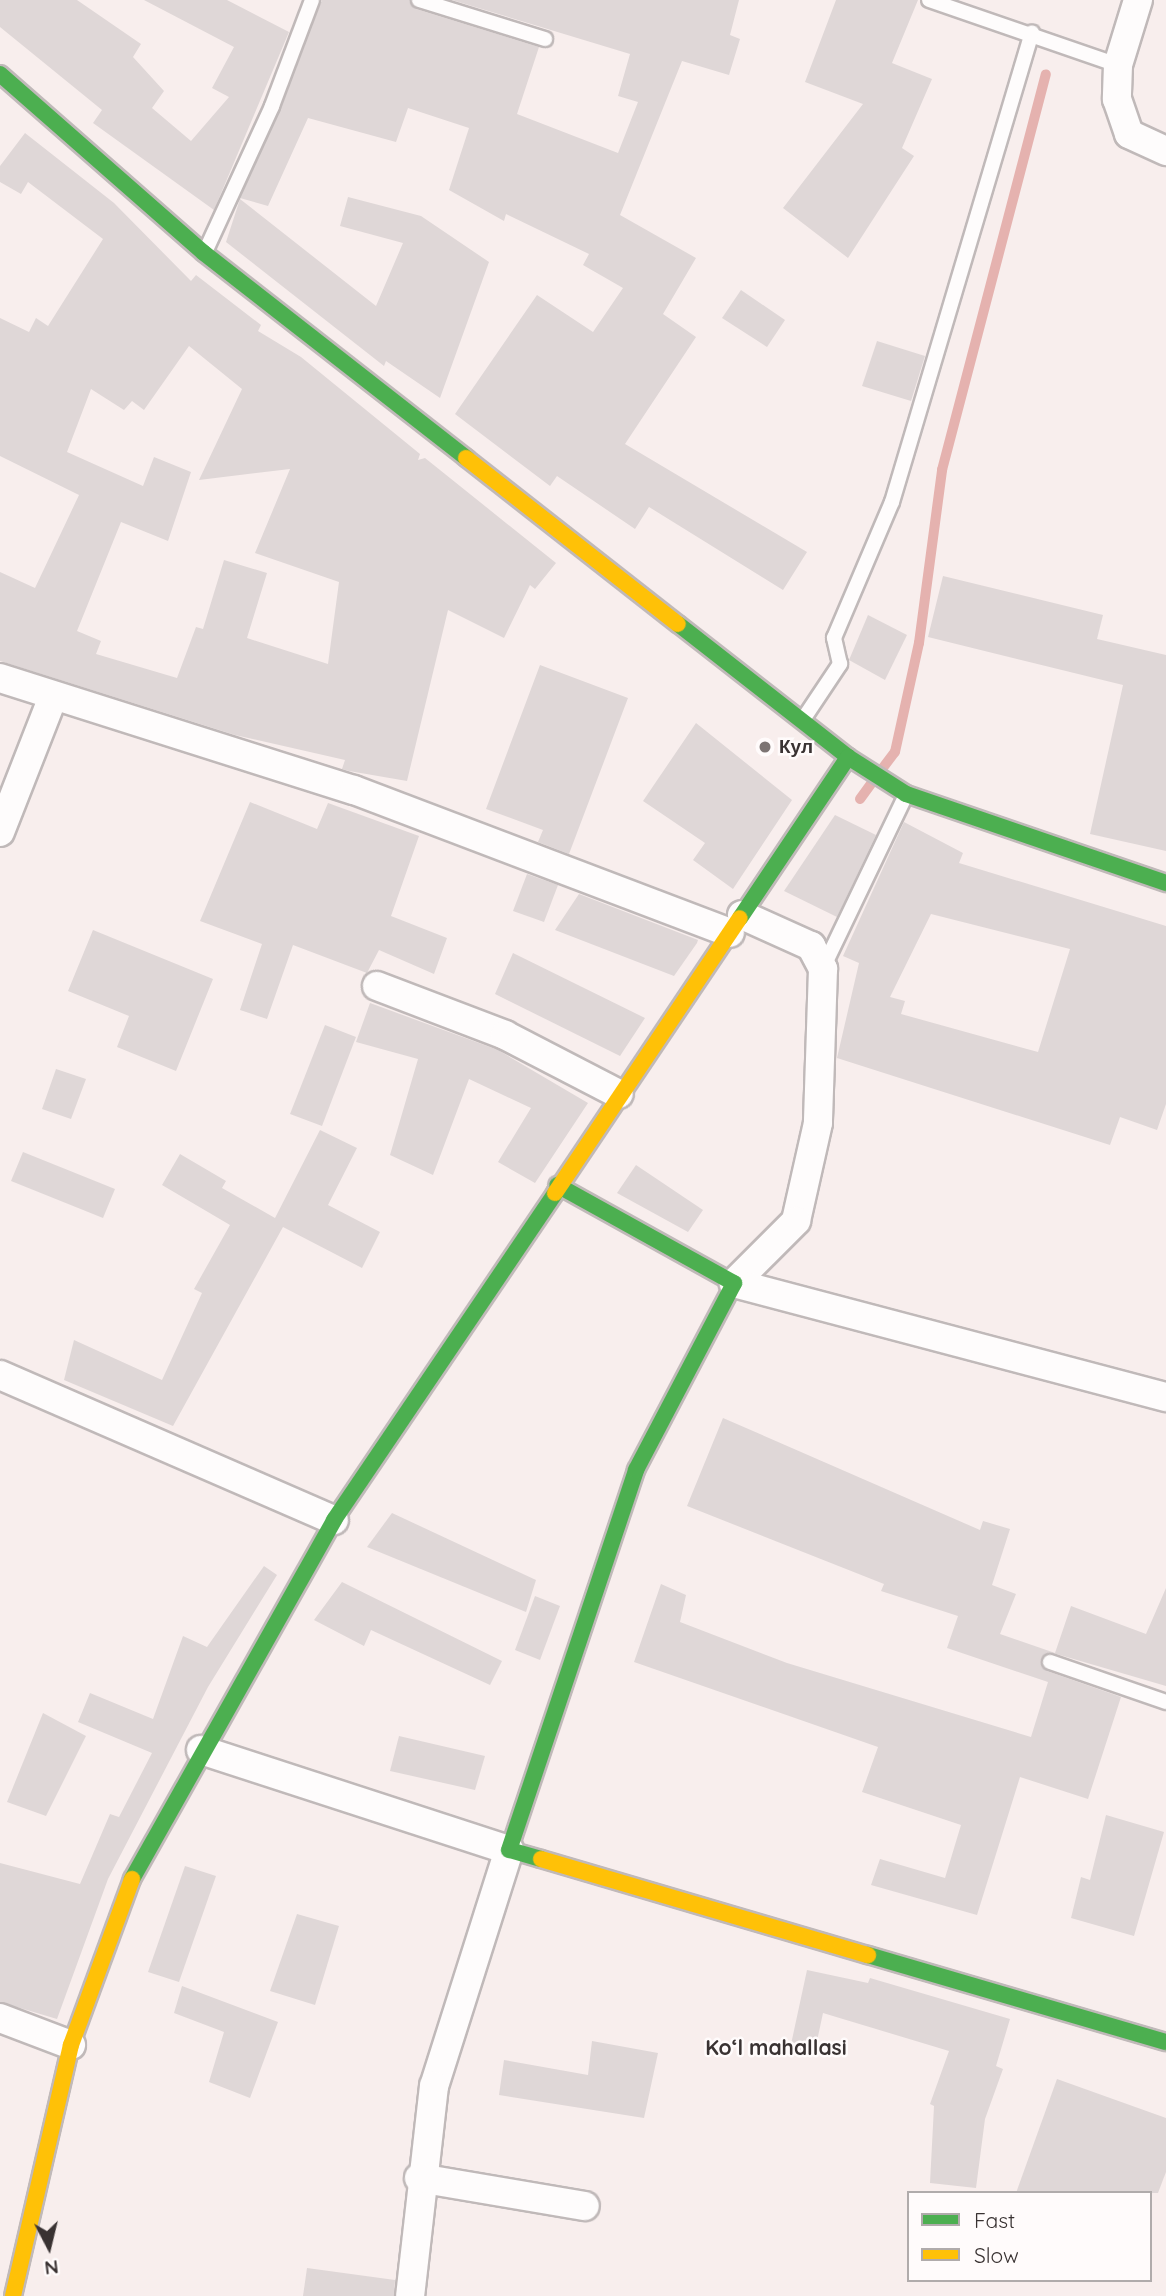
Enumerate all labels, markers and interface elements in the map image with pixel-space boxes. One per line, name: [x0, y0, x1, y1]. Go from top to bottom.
place label: Кул: [779, 736, 813, 758]
marker: Кул: [757, 739, 773, 755]
district label: Koʻl mahallasi: [705, 2034, 847, 2060]
legend: [907, 2191, 1152, 2282]
text: Fast: [974, 2207, 1015, 2233]
north arrow: [14, 2212, 84, 2282]
text: Slow: [974, 2242, 1019, 2268]
text: N: [43, 2255, 60, 2281]

